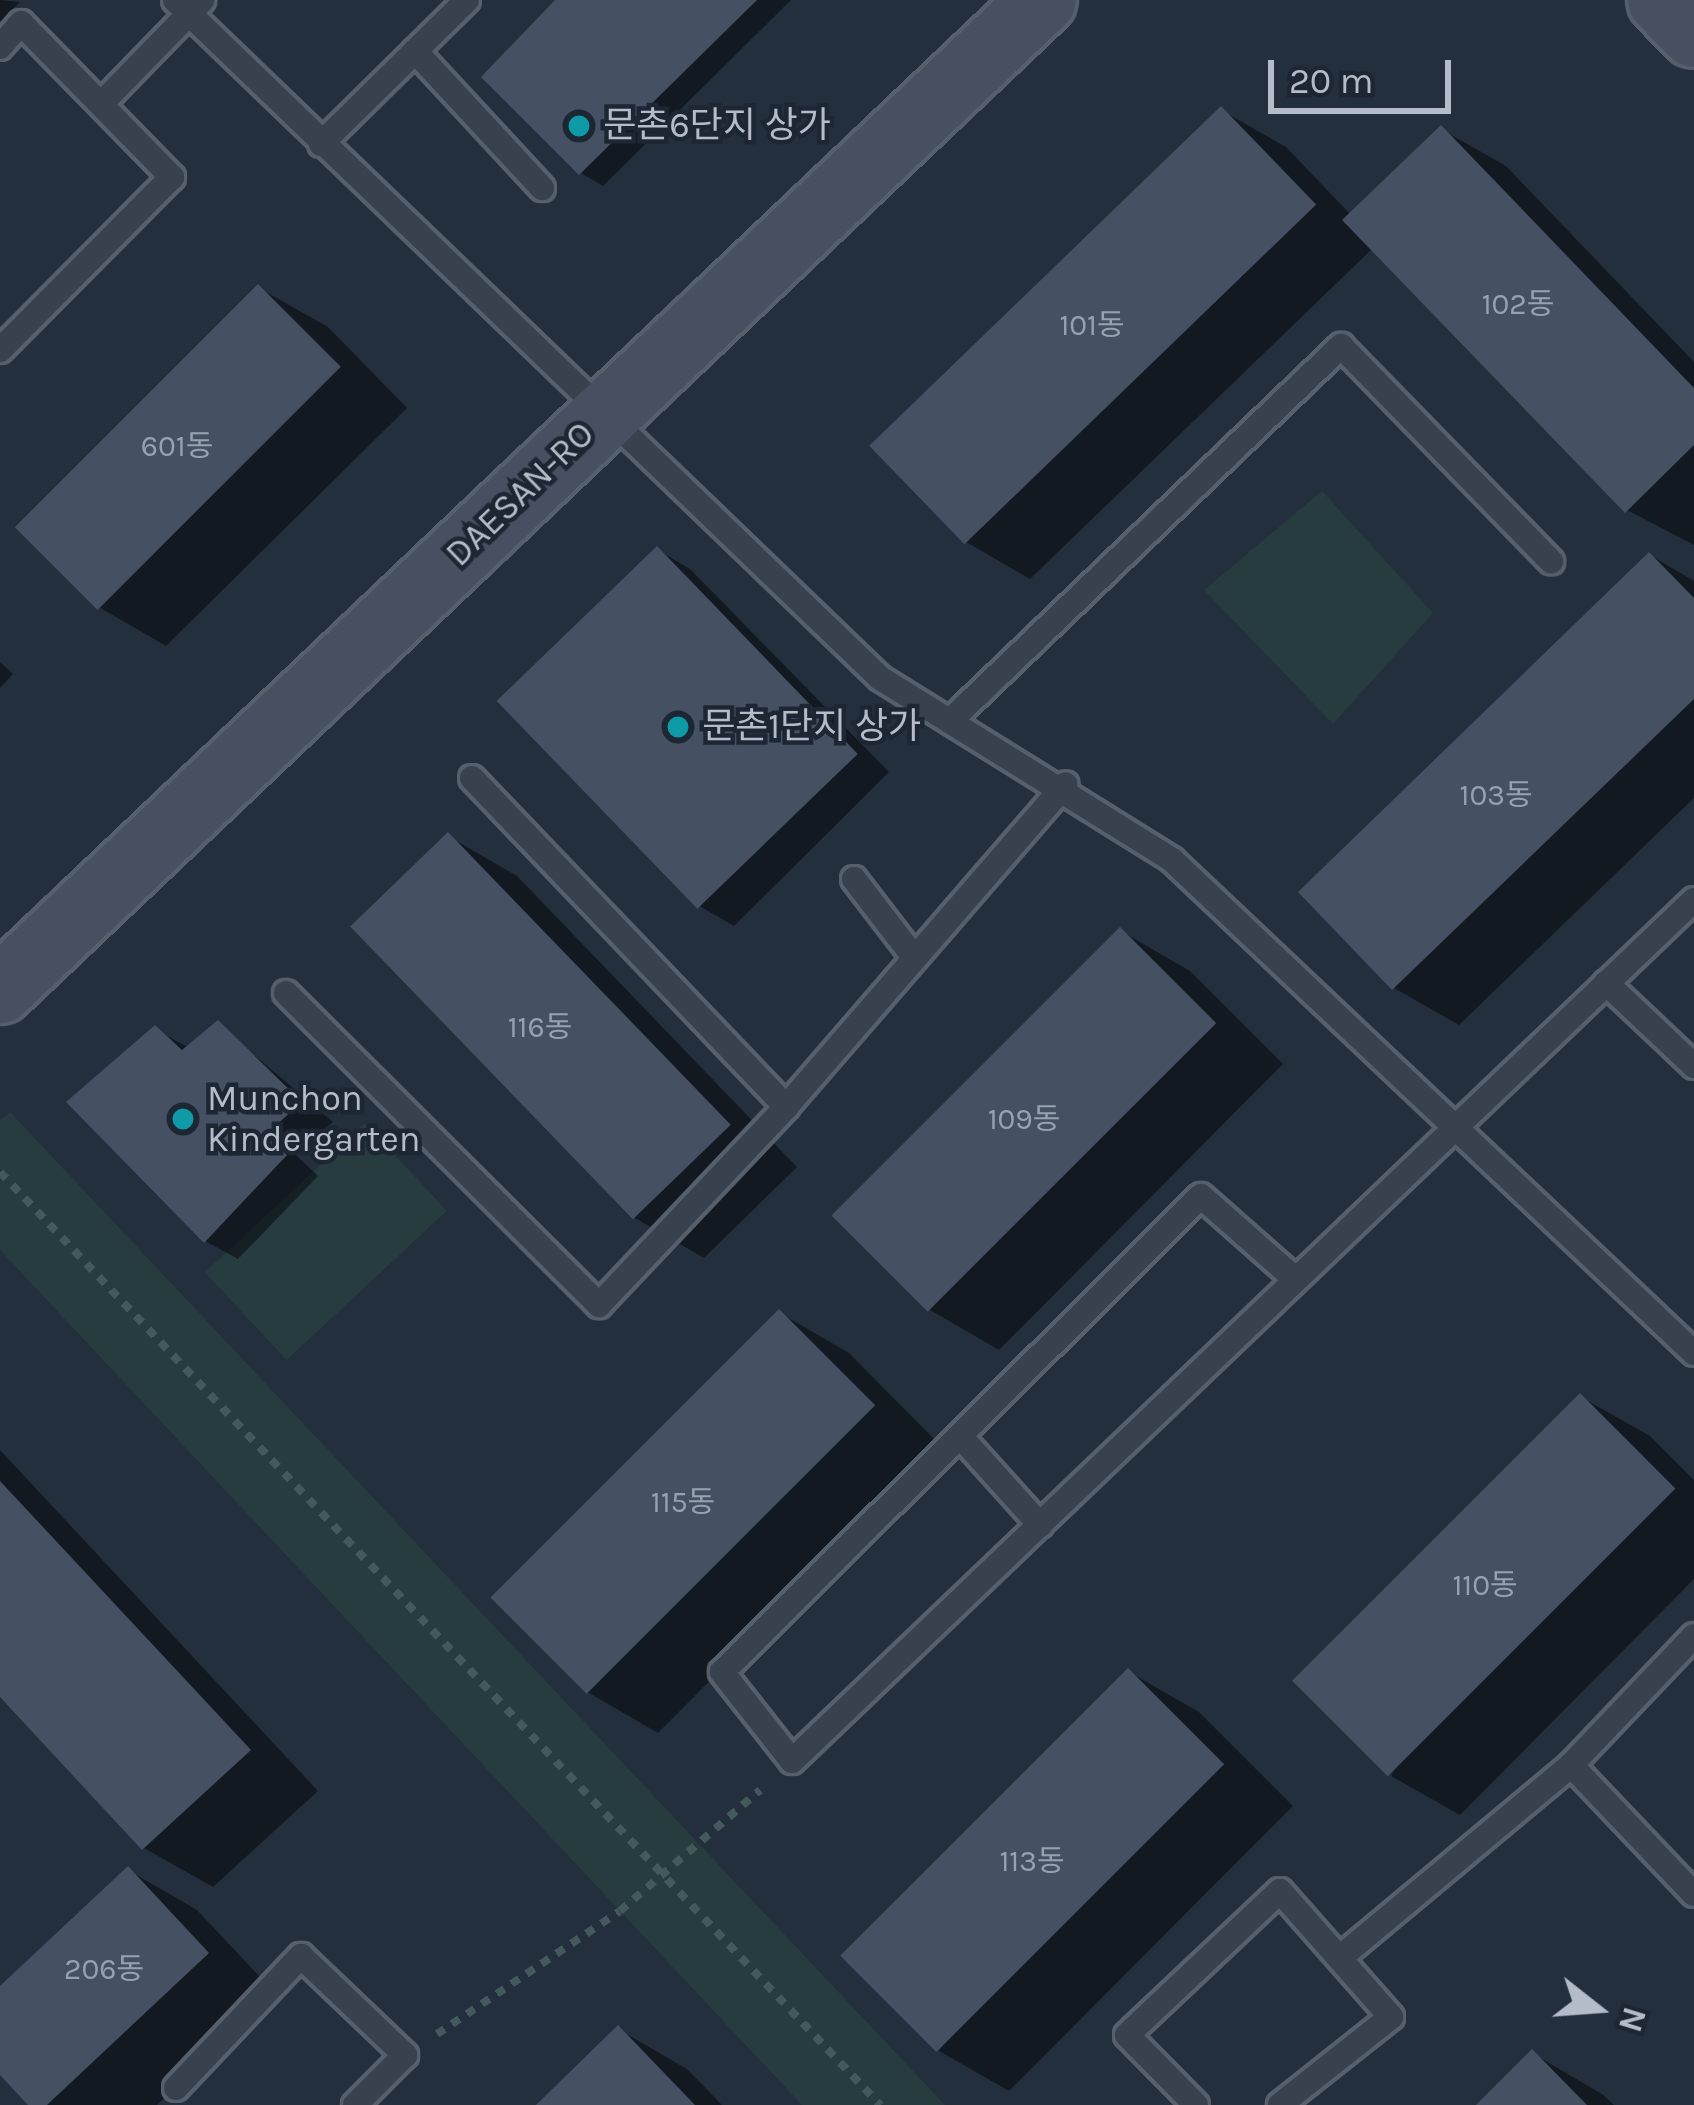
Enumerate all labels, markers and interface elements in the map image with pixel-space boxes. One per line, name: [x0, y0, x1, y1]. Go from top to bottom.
scale bar: [1274, 36, 1457, 110]
text: 20 m: [1289, 60, 1373, 102]
place label: 문촌6단지 상가: [603, 104, 831, 148]
marker: 문촌6단지 상가: [566, 113, 592, 139]
house number: 102동: [1482, 286, 1554, 322]
house number: 101동: [1059, 307, 1125, 343]
street label: DAESAN-RO: [437, 413, 603, 575]
house number: 601동: [141, 428, 213, 464]
place label: 문촌1단지 상가: [702, 705, 921, 749]
marker: 문촌1단지 상가: [665, 714, 691, 740]
house number: 103동: [1459, 777, 1533, 813]
house number: 116동: [508, 1009, 572, 1045]
place label: Munchon Kindergarten: [207, 1076, 420, 1161]
house number: 109동: [988, 1101, 1060, 1137]
marker: Munchon Kindergarten: [170, 1106, 196, 1132]
house number: 115동: [651, 1484, 715, 1520]
house number: 110동: [1452, 1567, 1518, 1603]
house number: 113동: [999, 1843, 1065, 1879]
north arrow: [1538, 1949, 1658, 2069]
house number: 206동: [64, 1951, 144, 1987]
text: N: [1611, 2003, 1654, 2036]

